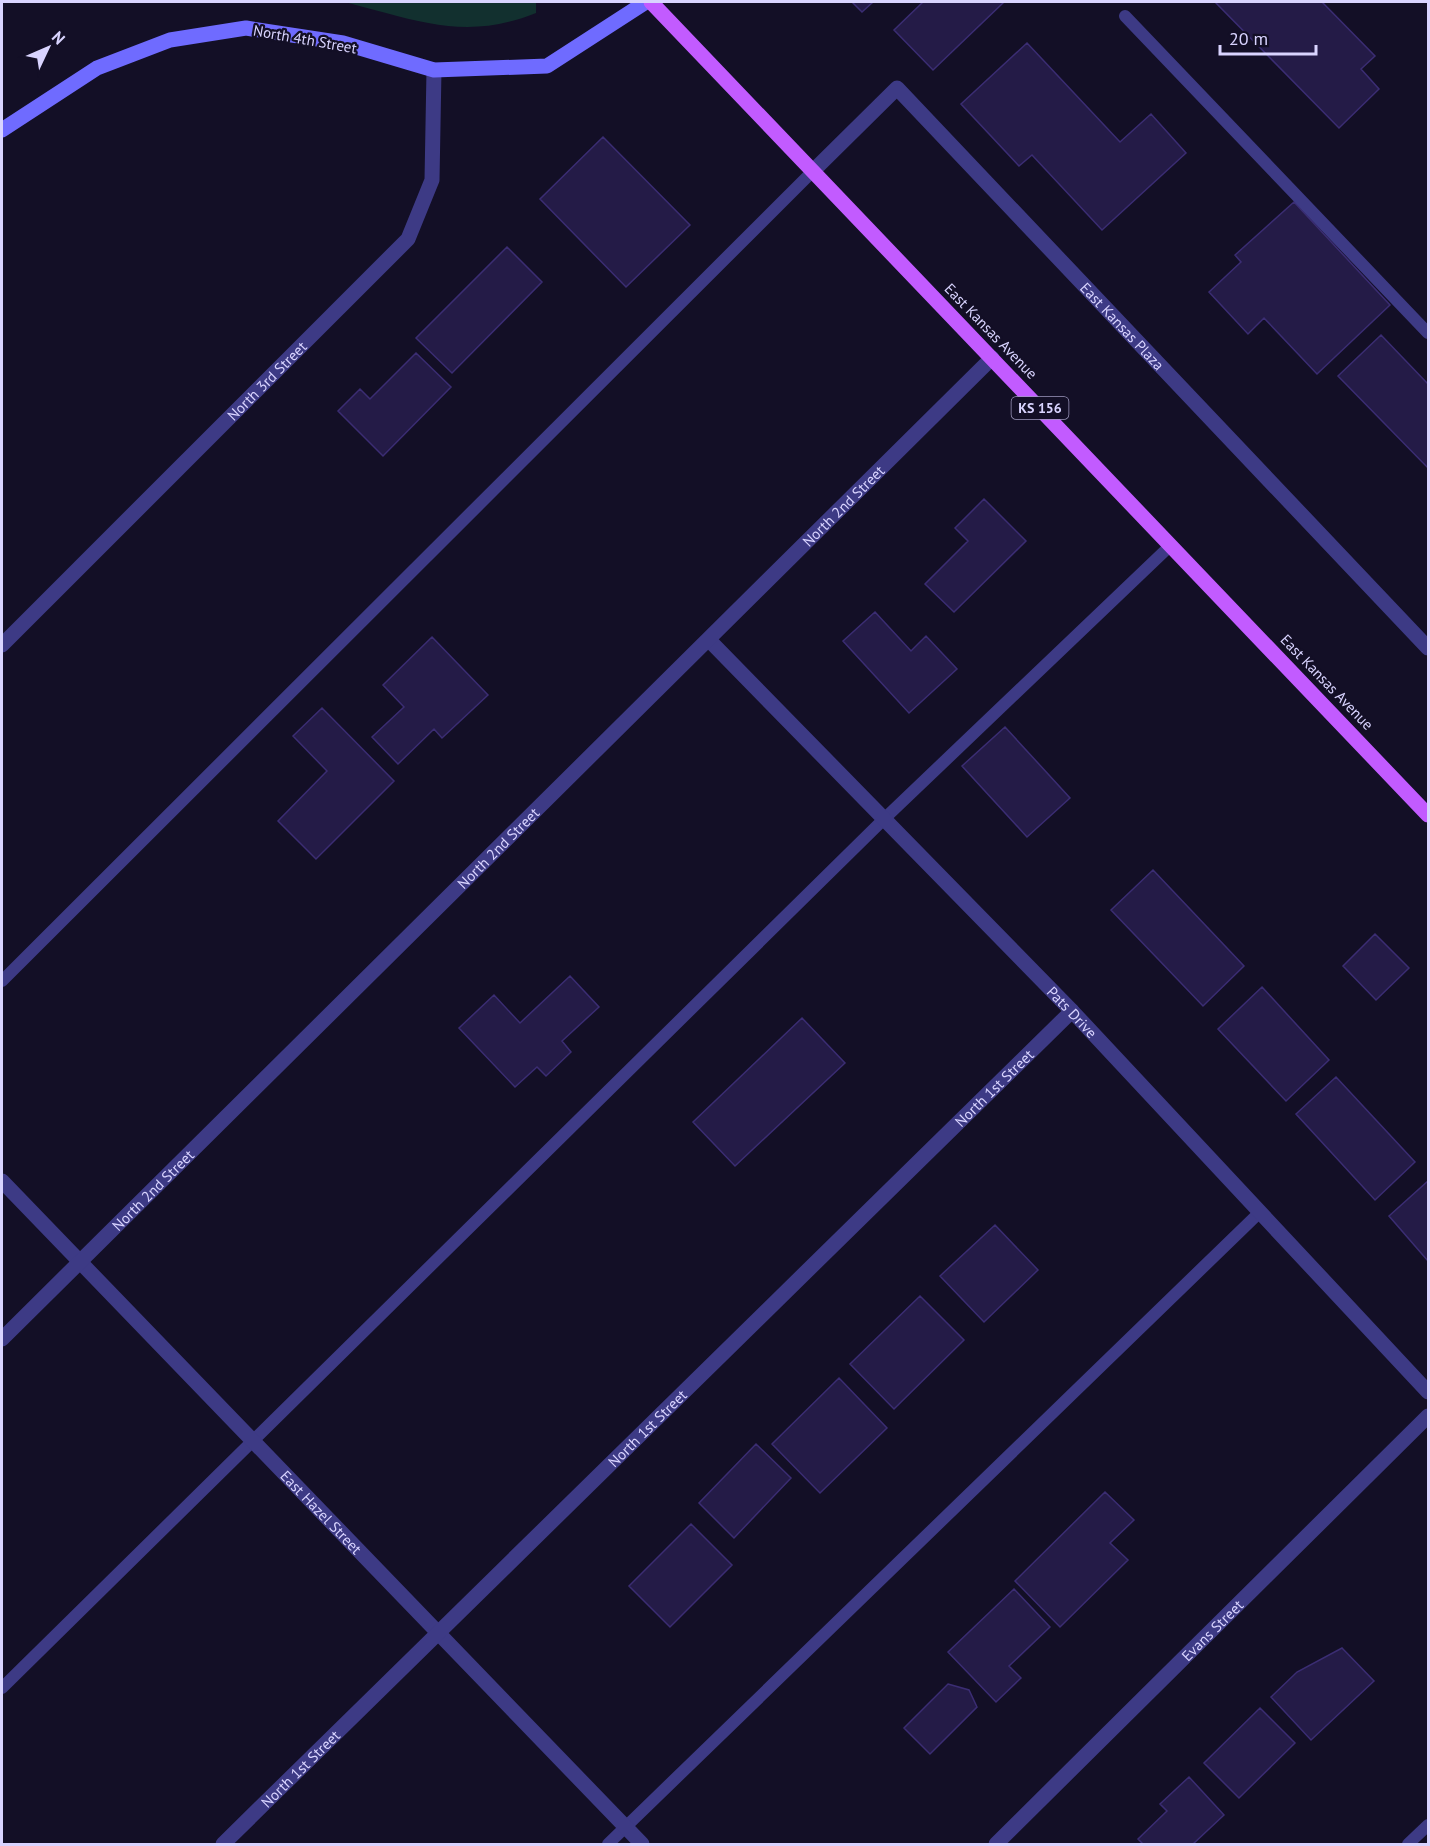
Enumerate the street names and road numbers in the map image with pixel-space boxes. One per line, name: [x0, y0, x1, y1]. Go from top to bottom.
street label: North 4th Street: [252, 21, 358, 57]
street label: East Kansas Plaza: [1077, 278, 1169, 374]
street label: East Kansas Avenue: [941, 279, 1041, 383]
street label: North 3rd Street: [223, 337, 310, 424]
road number: KS 156: [1012, 397, 1068, 419]
street label: North 2nd Street: [798, 461, 888, 550]
street label: East Kansas Avenue: [1277, 630, 1377, 734]
street label: North 2nd Street: [453, 803, 543, 892]
street label: Pats Drive: [1043, 982, 1102, 1042]
street label: North 1st Street: [950, 1045, 1037, 1130]
street label: North 2nd Street: [108, 1145, 198, 1235]
street label: North 1st Street: [604, 1385, 690, 1471]
street label: East Hazel Street: [277, 1466, 366, 1558]
street label: Evans Street: [1177, 1595, 1247, 1665]
street label: North 1st Street: [257, 1726, 344, 1811]

